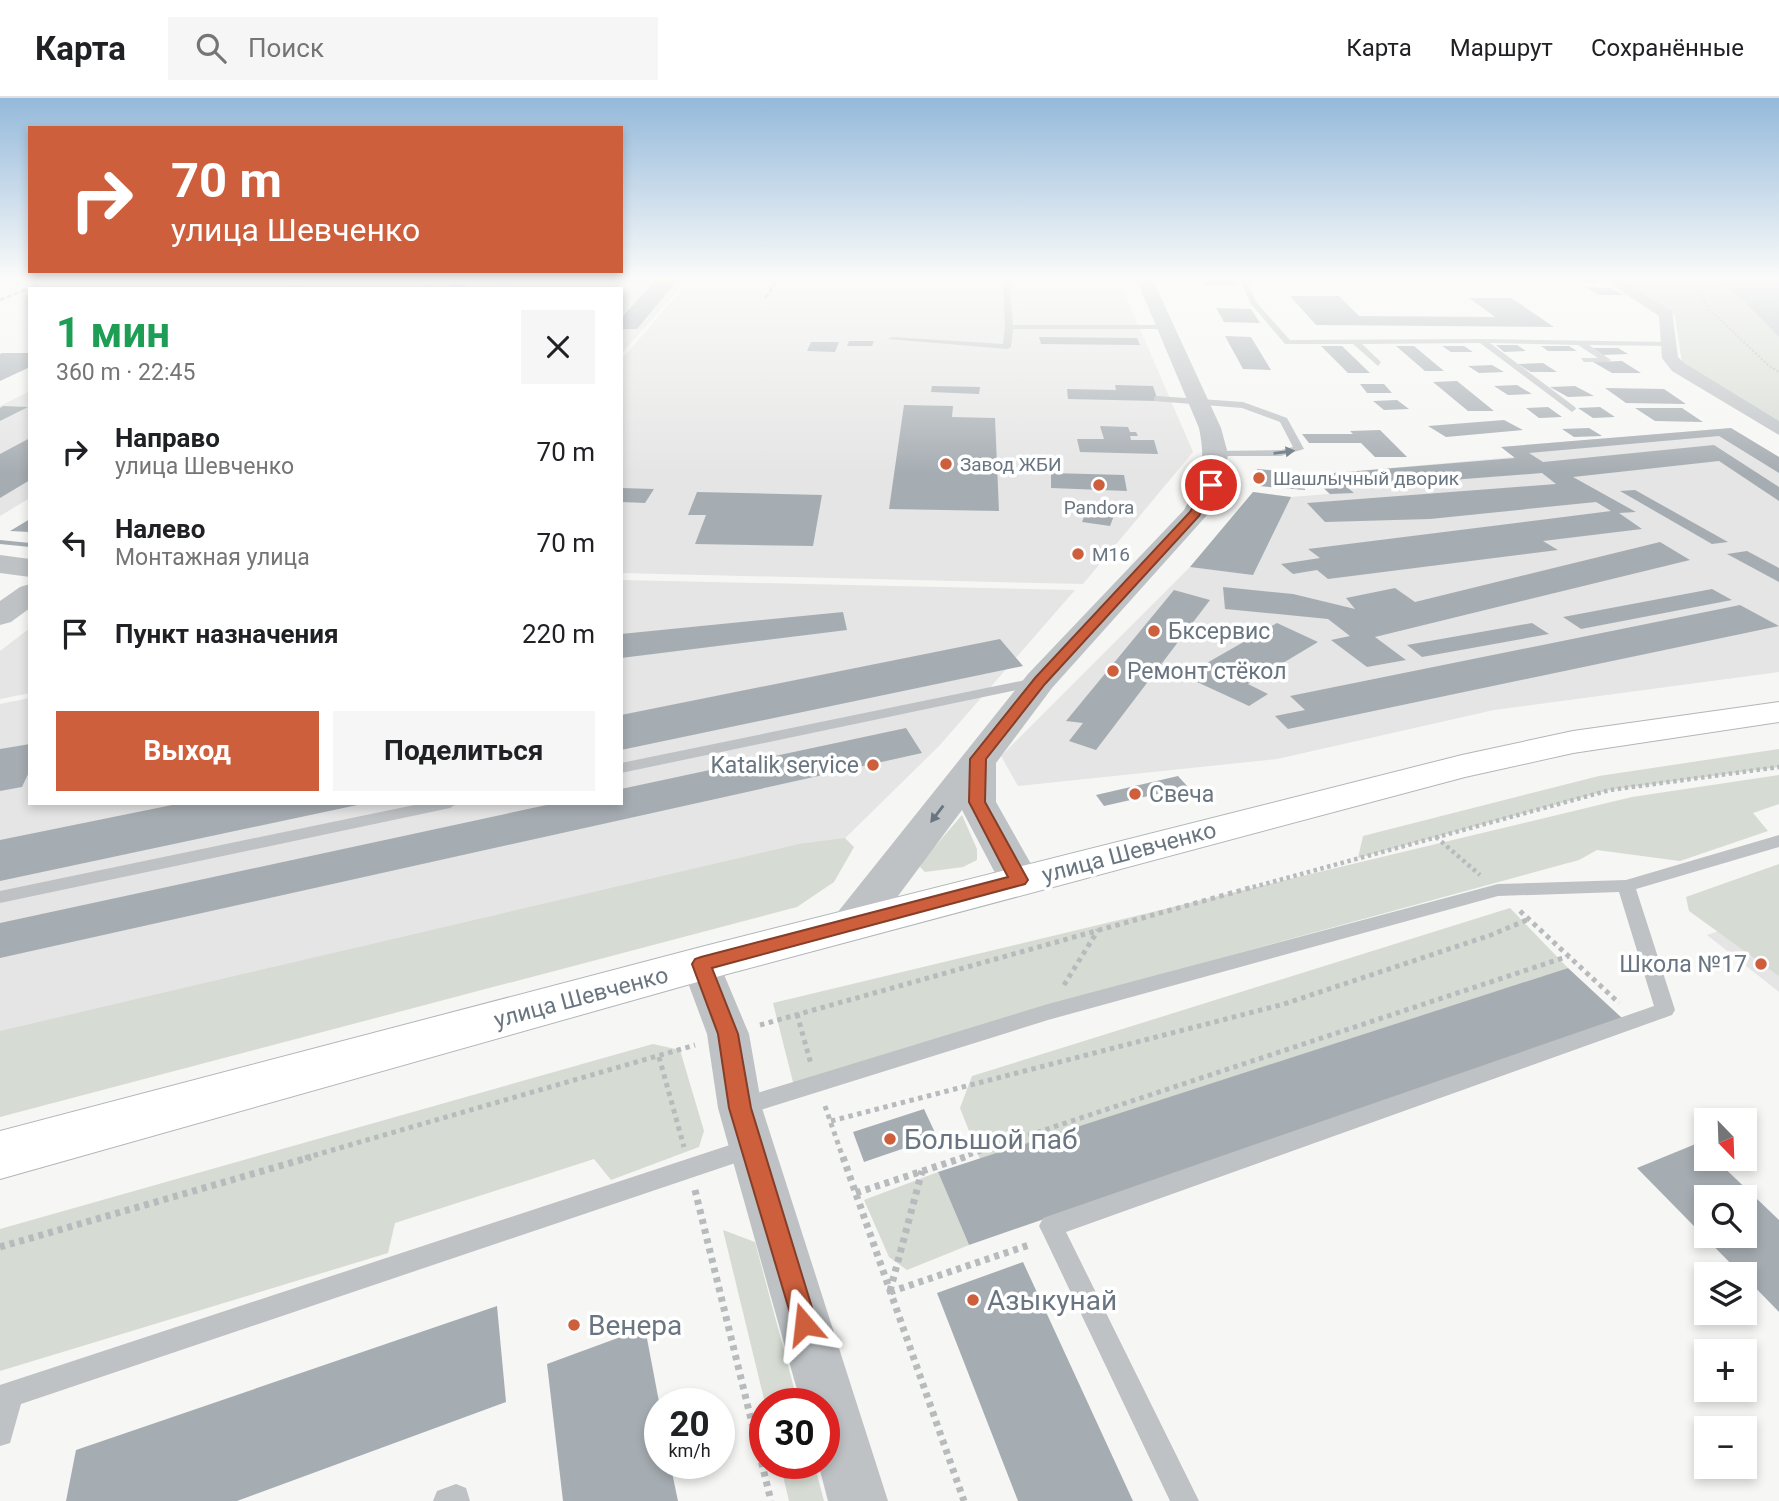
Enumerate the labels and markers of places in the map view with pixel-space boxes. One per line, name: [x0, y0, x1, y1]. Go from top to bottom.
place label: Завод ЖБИ: [960, 453, 1062, 476]
pin: [1181, 455, 1241, 515]
marker: Завод ЖБИ: [938, 456, 954, 472]
place label: Шашлычный дворик: [1273, 467, 1460, 490]
marker: Шашлычный дворик: [1251, 470, 1267, 486]
marker: Pandora: [1091, 477, 1107, 493]
place label: Pandora: [1064, 496, 1134, 519]
place label: М16: [1092, 543, 1130, 566]
marker: М16: [1070, 546, 1086, 562]
place label: Бксервис: [1168, 618, 1270, 645]
marker: Бксервис: [1146, 623, 1162, 639]
place label: Ремонт стёкол: [1127, 658, 1287, 685]
marker: Ремонт стёкол: [1105, 663, 1121, 679]
place label: Katalik service: [710, 752, 859, 779]
marker: Katalik service: [865, 757, 881, 773]
place label: Свеча: [1149, 781, 1214, 808]
marker: Свеча: [1127, 786, 1143, 802]
place label: Школа №17: [1619, 951, 1747, 978]
marker: Школа №17: [1753, 956, 1769, 972]
place label: Большой паб: [904, 1123, 1077, 1156]
marker: Большой паб: [882, 1131, 898, 1147]
place label: Азыкунай: [987, 1284, 1117, 1317]
marker: Азыкунай: [965, 1292, 981, 1308]
place label: Венера: [588, 1309, 682, 1342]
marker: Венера: [566, 1317, 582, 1333]

